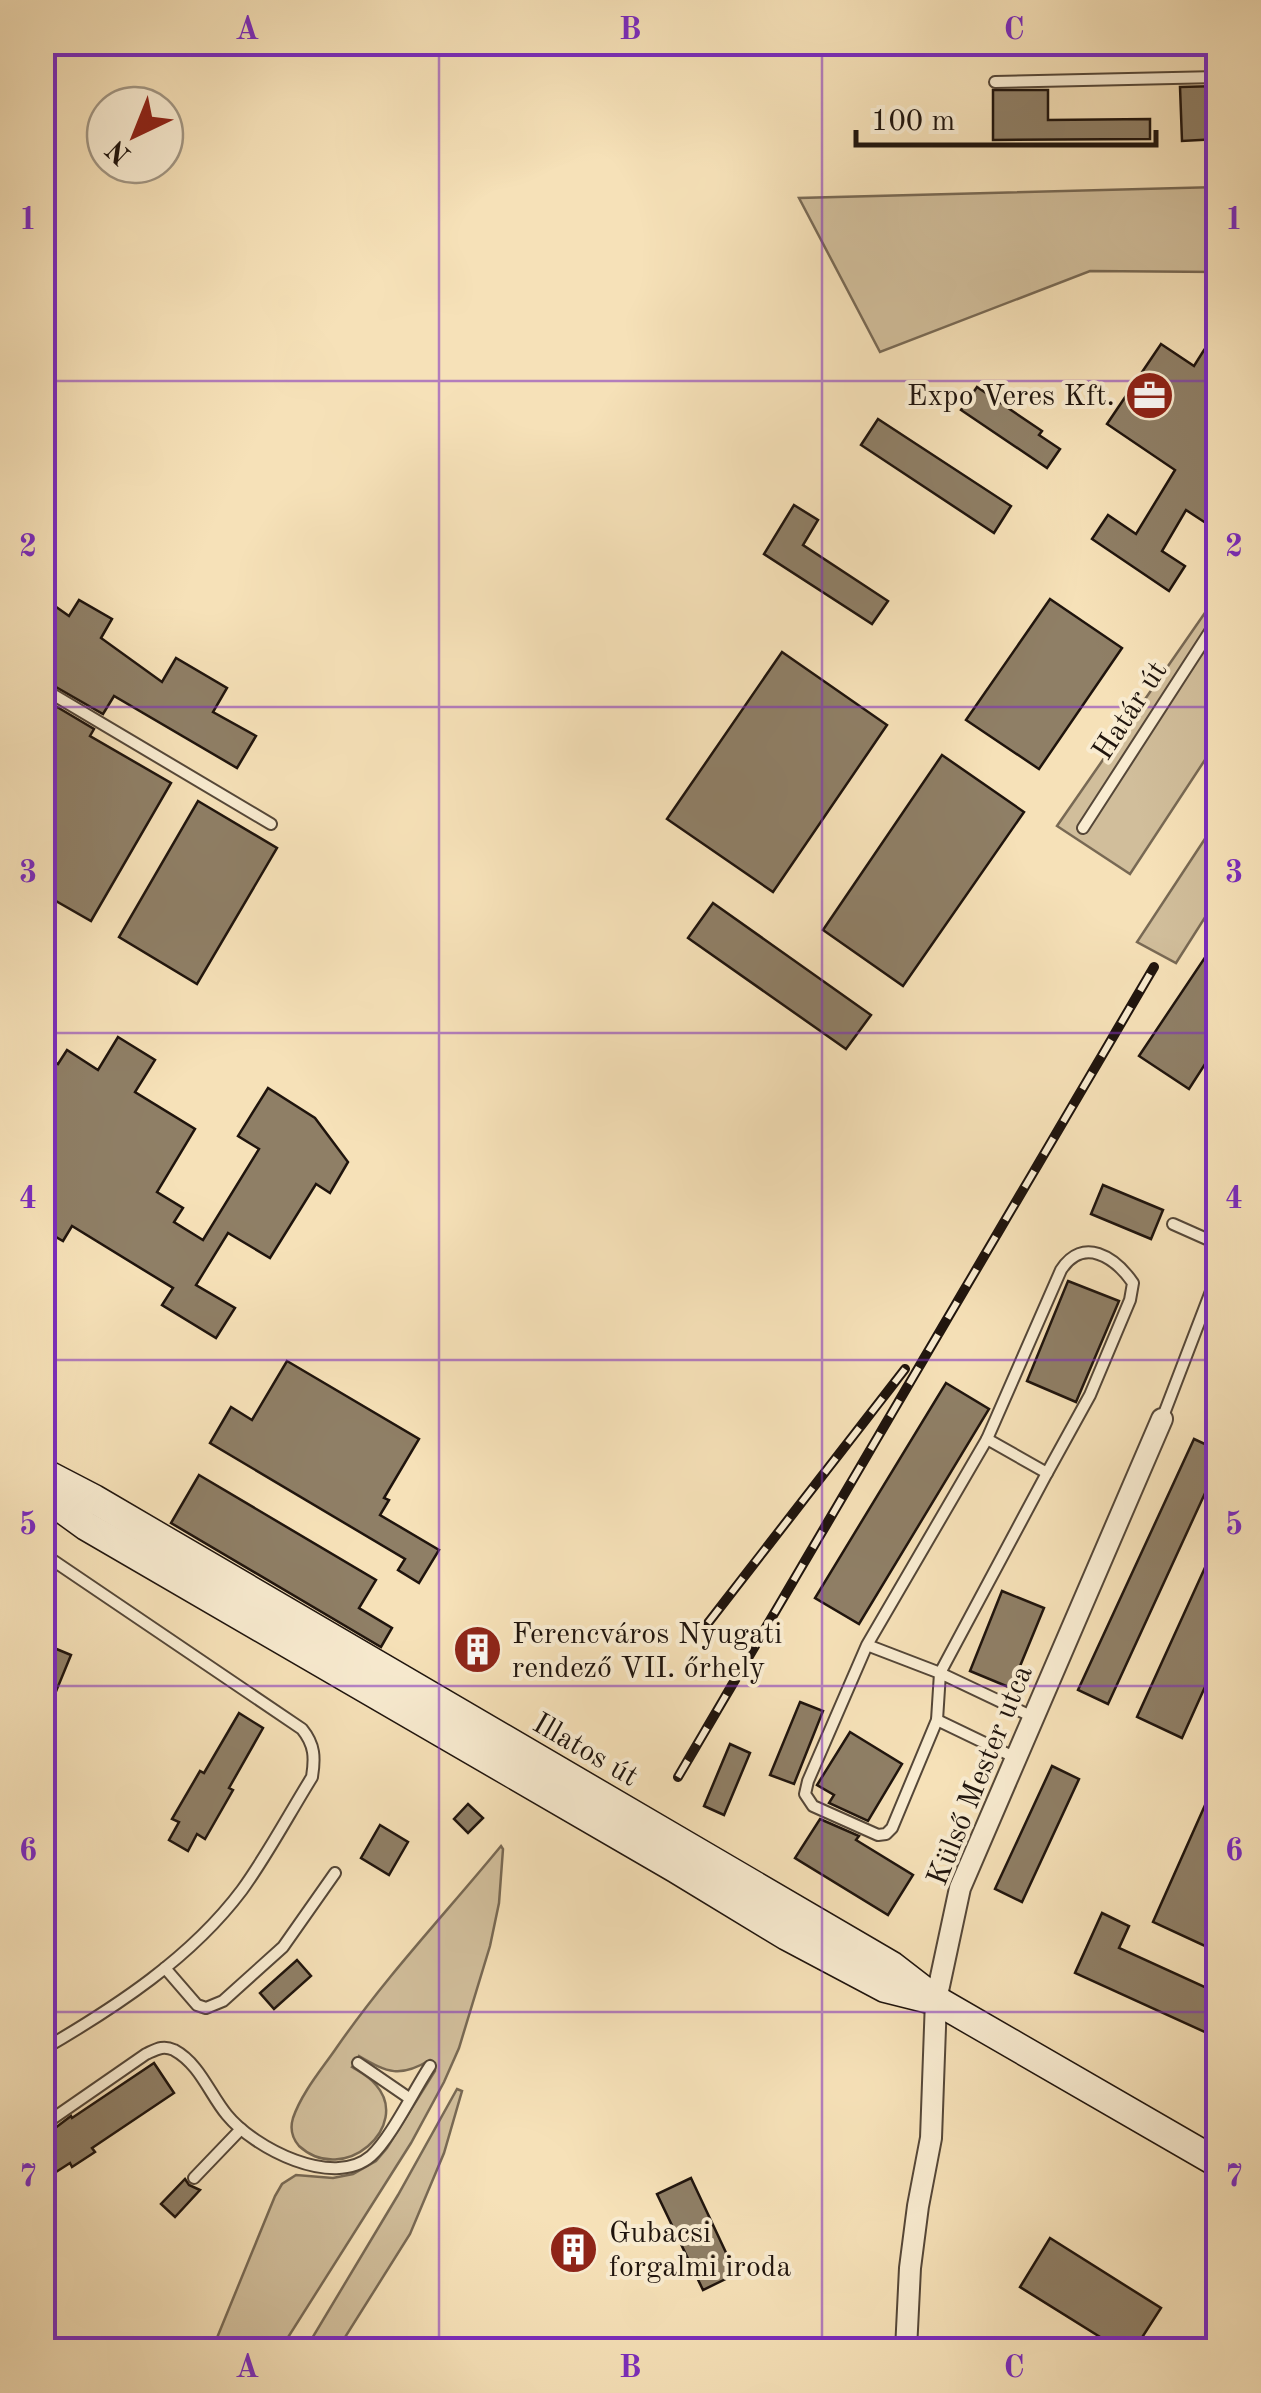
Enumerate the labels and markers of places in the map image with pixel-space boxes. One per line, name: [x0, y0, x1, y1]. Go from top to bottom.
office icon: Expo Veres Kft.: [1124, 369, 1176, 421]
place label: Expo Veres Kft.: [907, 382, 1115, 412]
place label: Ferencváros Nyugati rendező VII. őrhely: [512, 1620, 782, 1684]
building icon: Ferencváros Nyugati rendező VII. őrhely: [451, 1624, 503, 1676]
place label: Gubacsi forgalmi iroda: [609, 2219, 791, 2283]
building icon: Gubacsi forgalmi iroda: [548, 2223, 600, 2275]

